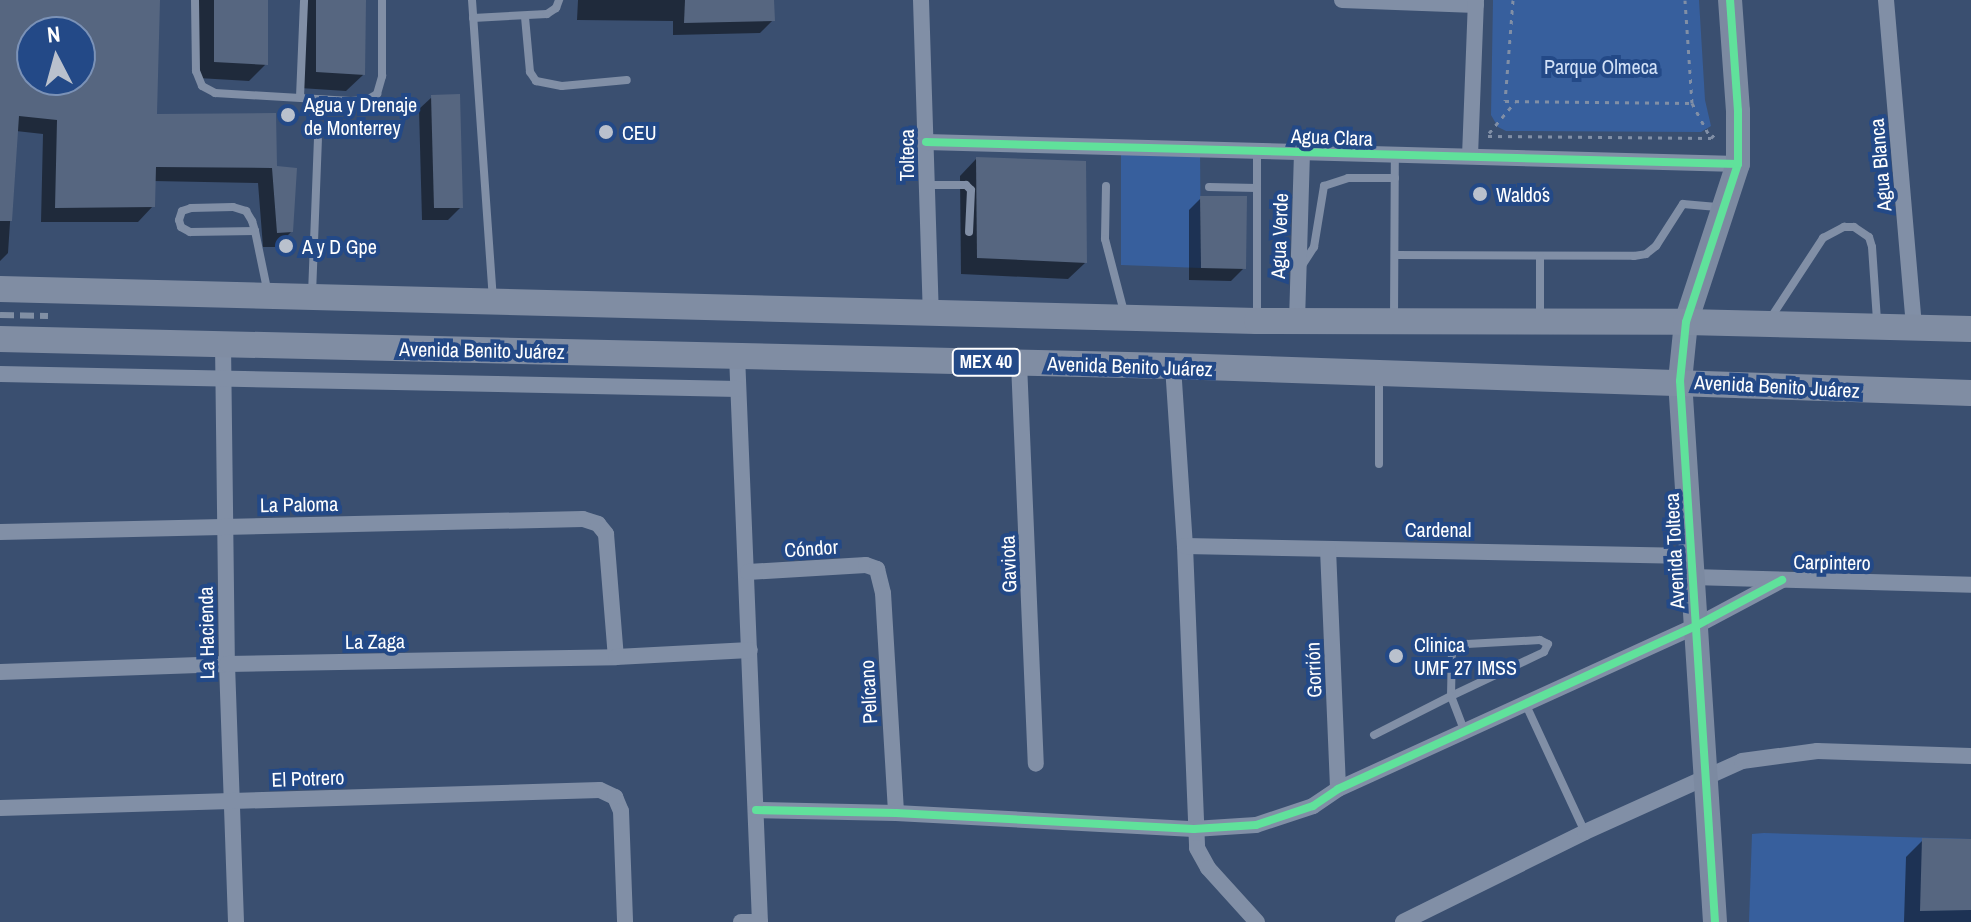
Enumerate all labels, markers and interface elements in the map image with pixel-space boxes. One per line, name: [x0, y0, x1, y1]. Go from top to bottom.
north arrow: [16, 16, 96, 96]
text: N: [46, 19, 62, 50]
park label: Parque Olmeca: [1544, 54, 1658, 78]
place label: Agua y Drenaje de Monterrey: [304, 92, 417, 139]
marker: Agua y Drenaje de Monterrey: [279, 106, 297, 124]
street label: Agua Blanca: [1864, 118, 1896, 212]
place label: CEU: [622, 120, 657, 144]
marker: CEU: [597, 123, 615, 141]
street label: Agua Clara: [1291, 124, 1373, 150]
street label: Tolteca: [894, 129, 918, 181]
place label: Waldo´s: [1496, 182, 1550, 206]
marker: Waldo´s: [1471, 185, 1489, 203]
street label: Agua Verde: [1266, 193, 1292, 279]
place label: A y D Gpe: [302, 234, 378, 258]
marker: A y D Gpe: [277, 237, 295, 255]
street label: Avenida Benito Juárez: [399, 337, 565, 363]
road number: MEX 40: [950, 348, 1022, 376]
street label: Avenida Benito Juárez: [1047, 351, 1213, 381]
street label: Avenida Benito Juárez: [1694, 370, 1860, 402]
street label: La Paloma: [260, 491, 338, 517]
street label: Avenida Tolteca: [1659, 492, 1689, 610]
street label: Cardenal: [1405, 517, 1471, 541]
street label: Cóndor: [783, 534, 839, 562]
street label: Gaviota: [995, 535, 1021, 593]
street label: Carpintero: [1793, 549, 1871, 575]
street label: La Hacienda: [193, 586, 219, 680]
street label: La Zaga: [345, 628, 405, 654]
place label: Clinica UMF 27 IMSS: [1414, 632, 1517, 679]
street label: Gorrión: [1300, 642, 1326, 698]
marker: Clinica UMF 27 IMSS: [1385, 645, 1407, 667]
street label: Pelícano: [854, 660, 882, 724]
street label: El Potrero: [271, 765, 345, 791]

